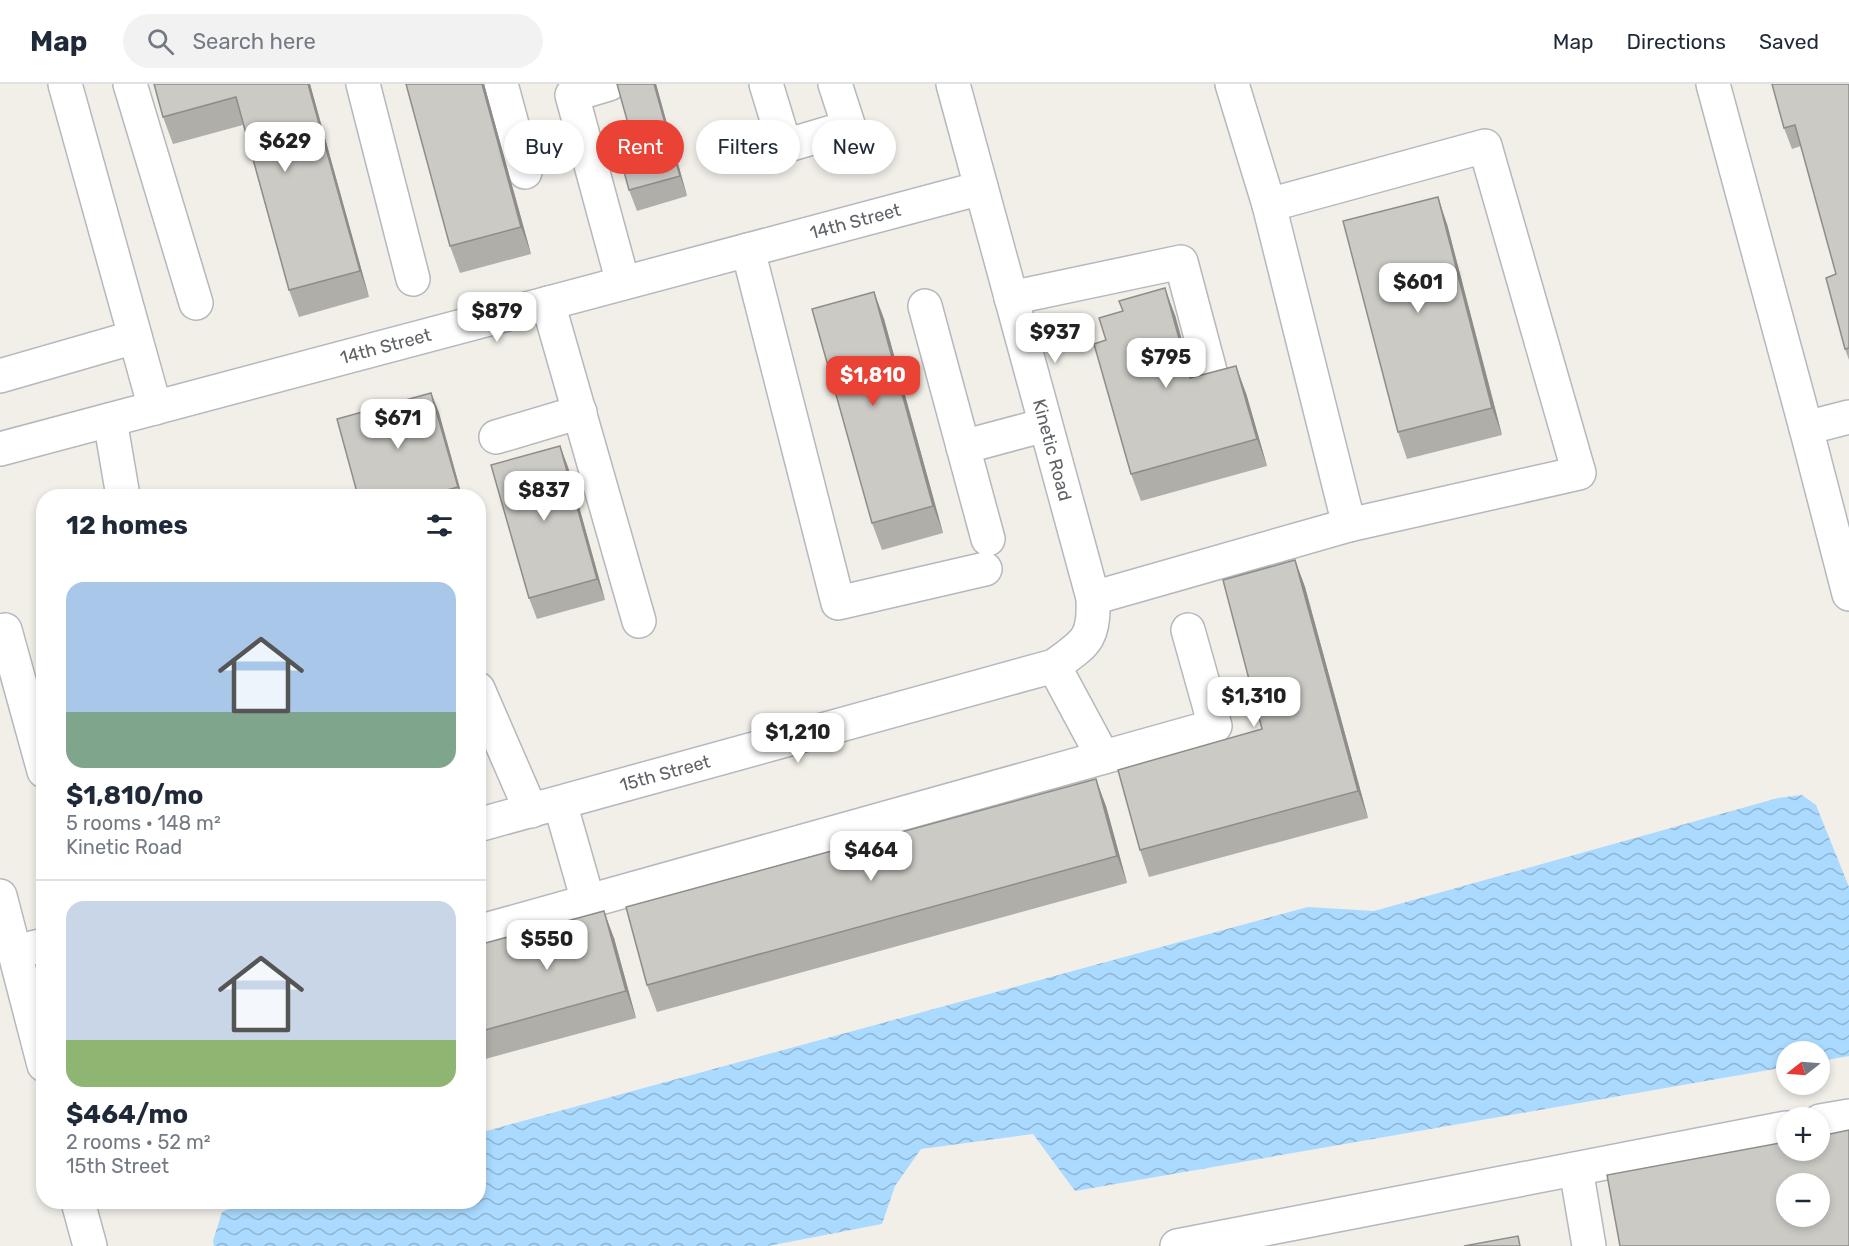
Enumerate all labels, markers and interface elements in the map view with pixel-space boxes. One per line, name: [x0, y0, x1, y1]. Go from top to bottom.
search box: [123, 14, 543, 68]
text: Map: [30, 25, 87, 58]
icon: search: [144, 25, 177, 58]
text: Search here: [192, 28, 316, 55]
text: Map: [1553, 29, 1594, 54]
text: Directions: [1627, 29, 1726, 54]
text: Saved: [1759, 29, 1819, 54]
chip: Buy: [504, 120, 584, 174]
chip: Rent: [596, 120, 684, 174]
chip: Filters: [696, 120, 800, 174]
chip: New: [812, 120, 896, 174]
pin: $629: [249, 122, 321, 173]
text: $629: [259, 129, 311, 153]
street label: 14th Street: [807, 199, 903, 244]
pin: $601: [1382, 263, 1454, 314]
text: $601: [1393, 270, 1443, 294]
pin: $879: [461, 292, 533, 343]
text: $879: [471, 299, 523, 323]
pin: $937: [1019, 313, 1091, 364]
text: $937: [1030, 320, 1080, 344]
street label: 14th Street: [338, 324, 434, 369]
pin: $795: [1130, 338, 1202, 389]
text: $795: [1141, 345, 1191, 369]
pin: $1,810: [824, 356, 922, 407]
text: $1,810: [840, 363, 906, 387]
street label: Kinetic Road: [1028, 397, 1076, 503]
pin: $671: [362, 399, 434, 450]
text: $671: [374, 406, 422, 430]
pin: $837: [508, 471, 580, 522]
text: $837: [518, 478, 570, 502]
icon: filters: [423, 509, 456, 542]
text: 12 homes: [66, 510, 188, 541]
icon: home: [207, 621, 315, 729]
pin: $1,310: [1205, 677, 1303, 728]
text: $1,310: [1221, 684, 1287, 708]
pin: $1,210: [749, 713, 847, 764]
text: $1,210: [765, 720, 831, 744]
street label: 15th Street: [617, 750, 713, 796]
text: $1,810/mo: [66, 780, 203, 811]
text: 5 rooms · 148 m²: [66, 811, 221, 835]
pin: $464: [835, 831, 907, 882]
text: Kinetic Road: [66, 835, 182, 859]
text: $464: [844, 838, 898, 862]
pin: $550: [511, 920, 583, 971]
text: $550: [521, 927, 573, 951]
icon: home: [207, 940, 315, 1048]
north arrow: [1776, 1041, 1830, 1095]
map controls: [1776, 1041, 1830, 1227]
text: $464/mo: [66, 1099, 188, 1130]
button: +: [1776, 1107, 1830, 1161]
text: 2 rooms · 52 m²: [66, 1130, 211, 1154]
text: 15th Street: [66, 1154, 169, 1178]
button: −: [1776, 1173, 1830, 1227]

